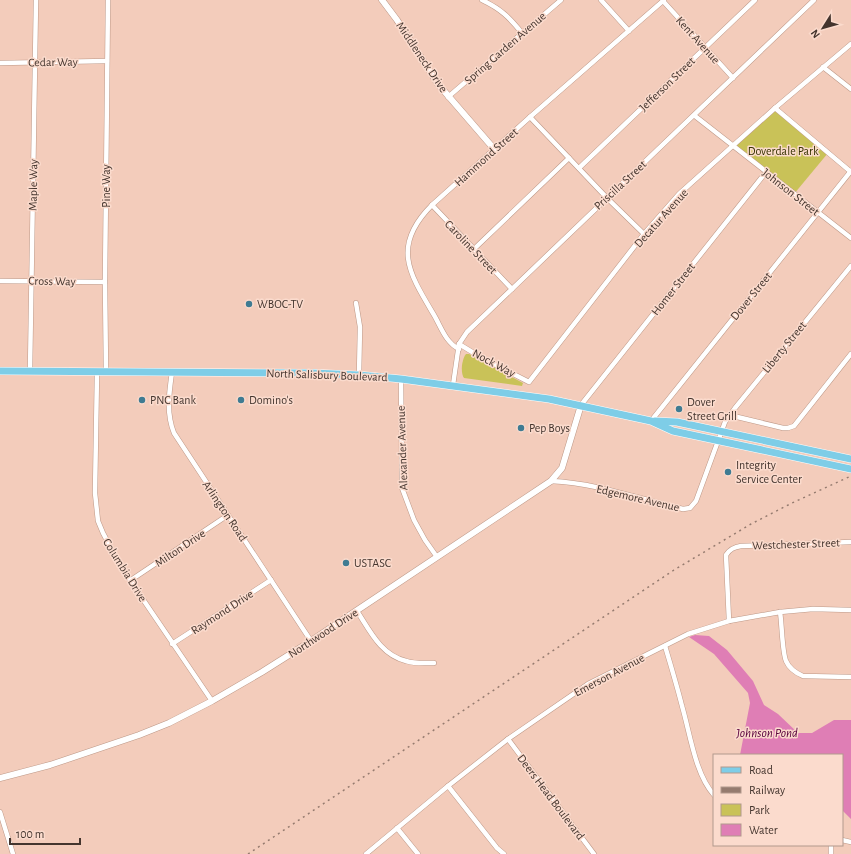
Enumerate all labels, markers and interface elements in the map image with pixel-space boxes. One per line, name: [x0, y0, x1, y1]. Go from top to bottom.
north arrow: [803, 8, 843, 48]
street label: Spring Garden Avenue: [462, 9, 548, 87]
street label: Kent Avenue: [674, 14, 722, 66]
street label: Middleneck Drive: [394, 20, 450, 94]
text: N: [809, 27, 822, 40]
street label: Jefferson Street: [637, 55, 697, 113]
street label: Cedar Way: [28, 56, 78, 69]
street label: Hammond Street: [452, 125, 520, 189]
park label: Doverdale Park: [748, 145, 819, 157]
street label: Priscilla Street: [592, 158, 649, 212]
street label: Maple Way: [27, 159, 40, 211]
street label: Pine Way: [100, 164, 113, 208]
street label: Johnson Street: [760, 166, 822, 218]
street label: Decatur Avenue: [632, 186, 690, 250]
street label: Caroline Street: [443, 218, 499, 276]
street label: Homer Street: [649, 260, 697, 318]
street label: Dover Street: [728, 270, 774, 322]
street label: Cross Way: [28, 275, 76, 288]
place label: WBOC-TV: [257, 298, 303, 310]
marker: WBOC-TV: [244, 299, 254, 309]
street label: Liberty Street: [760, 319, 809, 376]
street label: Nock Way: [470, 347, 517, 380]
street label: North Salisbury Boulevard: [266, 367, 388, 384]
place label: PNC Bank: [150, 394, 197, 406]
place label: Domino's: [249, 394, 293, 406]
marker: PNC Bank: [137, 395, 147, 405]
marker: Domino's: [236, 395, 246, 405]
place label: Dover Street Grill: [687, 396, 737, 422]
marker: Dover Street Grill: [674, 404, 684, 414]
street label: Alexander Avenue: [395, 406, 409, 490]
place label: Pep Boys: [529, 422, 570, 435]
marker: Pep Boys: [516, 423, 526, 433]
place label: Integrity Service Center: [736, 459, 802, 485]
marker: Integrity Service Center: [723, 467, 733, 477]
street label: Arlington Road: [200, 479, 250, 543]
street label: Edgemore Avenue: [595, 483, 681, 513]
street label: Milton Drive: [153, 527, 207, 569]
street label: Columbia Drive: [101, 536, 149, 604]
street label: Westchester Street: [752, 536, 840, 552]
place label: USTASC: [354, 557, 391, 569]
marker: USTASC: [341, 558, 351, 568]
street label: Raymond Drive: [189, 587, 256, 637]
street label: Northwood Drive: [286, 606, 360, 660]
street label: Emerson Avenue: [572, 651, 646, 699]
water label: Johnson Pond: [735, 727, 798, 740]
street label: Deers Head Boulevard: [515, 752, 587, 842]
legend: [713, 754, 843, 846]
text: Road: [749, 764, 773, 776]
text: Railway: [749, 784, 785, 797]
text: Park: [749, 804, 770, 816]
scale bar: [10, 820, 80, 846]
text: Water: [749, 824, 778, 836]
text: 100 m: [16, 828, 44, 840]

